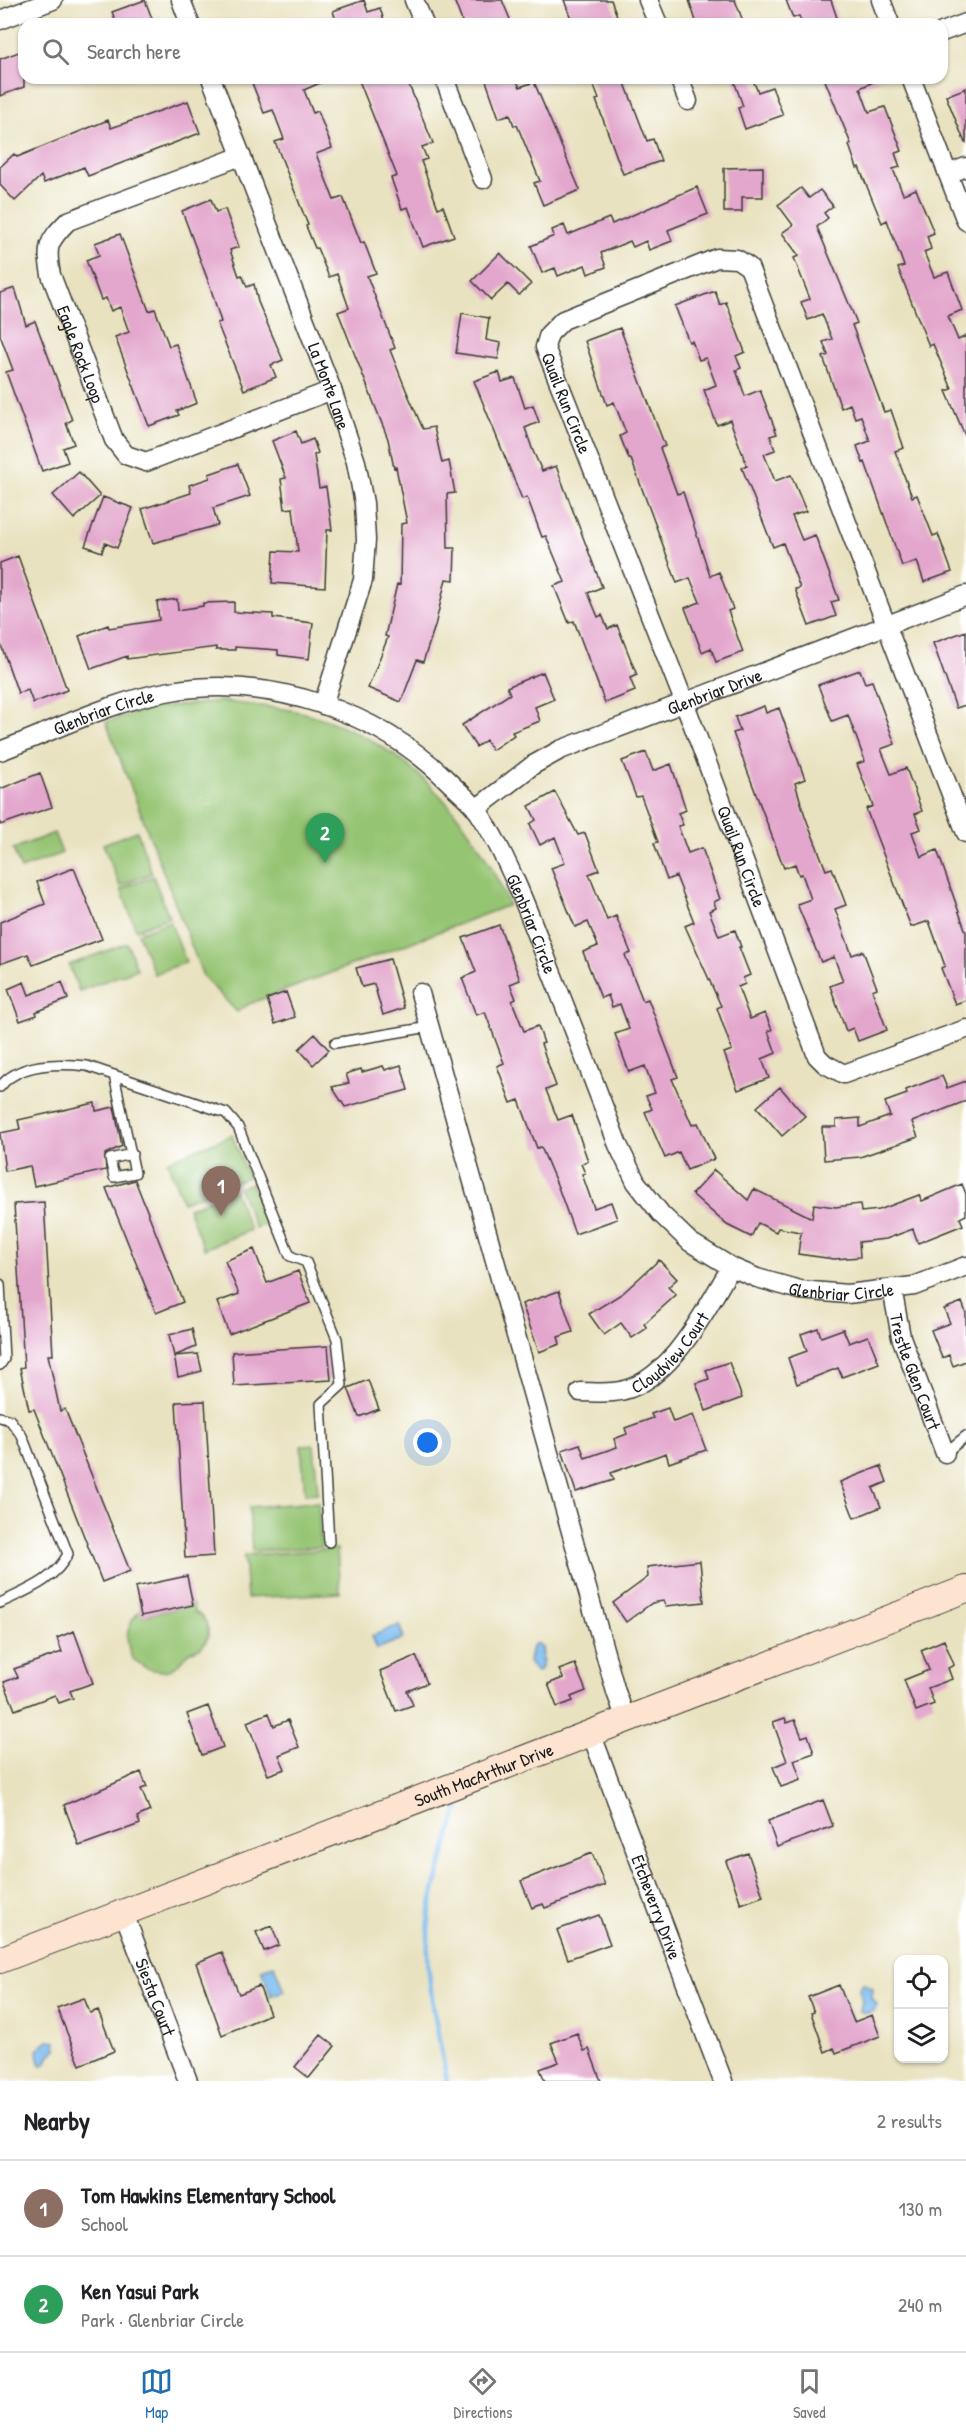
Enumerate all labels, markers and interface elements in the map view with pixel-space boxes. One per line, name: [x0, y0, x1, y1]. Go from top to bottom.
search box: [18, 18, 948, 84]
icon: search: [39, 35, 72, 68]
text: Search here: [87, 36, 181, 66]
street label: Eagle Rock Loop: [51, 302, 111, 406]
street label: La Monte Lane: [302, 339, 357, 433]
street label: Quail Run Circle: [536, 349, 598, 457]
street label: Glenbriar Drive: [663, 662, 765, 720]
street label: Glenbriar Circle: [49, 682, 156, 741]
street label: Quail Run Circle: [712, 802, 772, 910]
pin: 2: [306, 814, 344, 863]
street label: Glenbriar Circle: [501, 870, 563, 977]
pin: 1: [202, 1166, 240, 1216]
street label: Glenbriar Circle: [786, 1275, 895, 1307]
street label: Cloudview Court: [627, 1306, 715, 1399]
street label: Trestle Glen Court: [884, 1311, 948, 1434]
your location: [413, 1428, 442, 1457]
street label: South MacArthur Drive: [410, 1736, 557, 1812]
street label: Etcheverry Drive: [626, 1851, 688, 1963]
street label: Siesta Court: [130, 1954, 182, 2040]
map controls: [894, 1955, 948, 2063]
button: locate: [894, 1955, 948, 2009]
button: layers: [894, 2009, 948, 2063]
text: Nearby: [24, 2103, 90, 2138]
text: 2 results: [877, 2107, 942, 2134]
text: Tom Hawkins Elementary School: [81, 2180, 335, 2210]
text: 1: [40, 2195, 47, 2222]
text: 130 m: [899, 2195, 942, 2222]
text: School: [81, 2210, 128, 2237]
text: Ken Yasui Park: [81, 2276, 199, 2306]
text: 2: [39, 2291, 48, 2318]
text: 240 m: [898, 2291, 942, 2318]
text: Park · Glenbriar Circle: [81, 2306, 244, 2333]
tab: Map: [140, 2365, 173, 2423]
tab: Directions: [454, 2365, 512, 2423]
tab: Saved: [793, 2365, 826, 2423]

